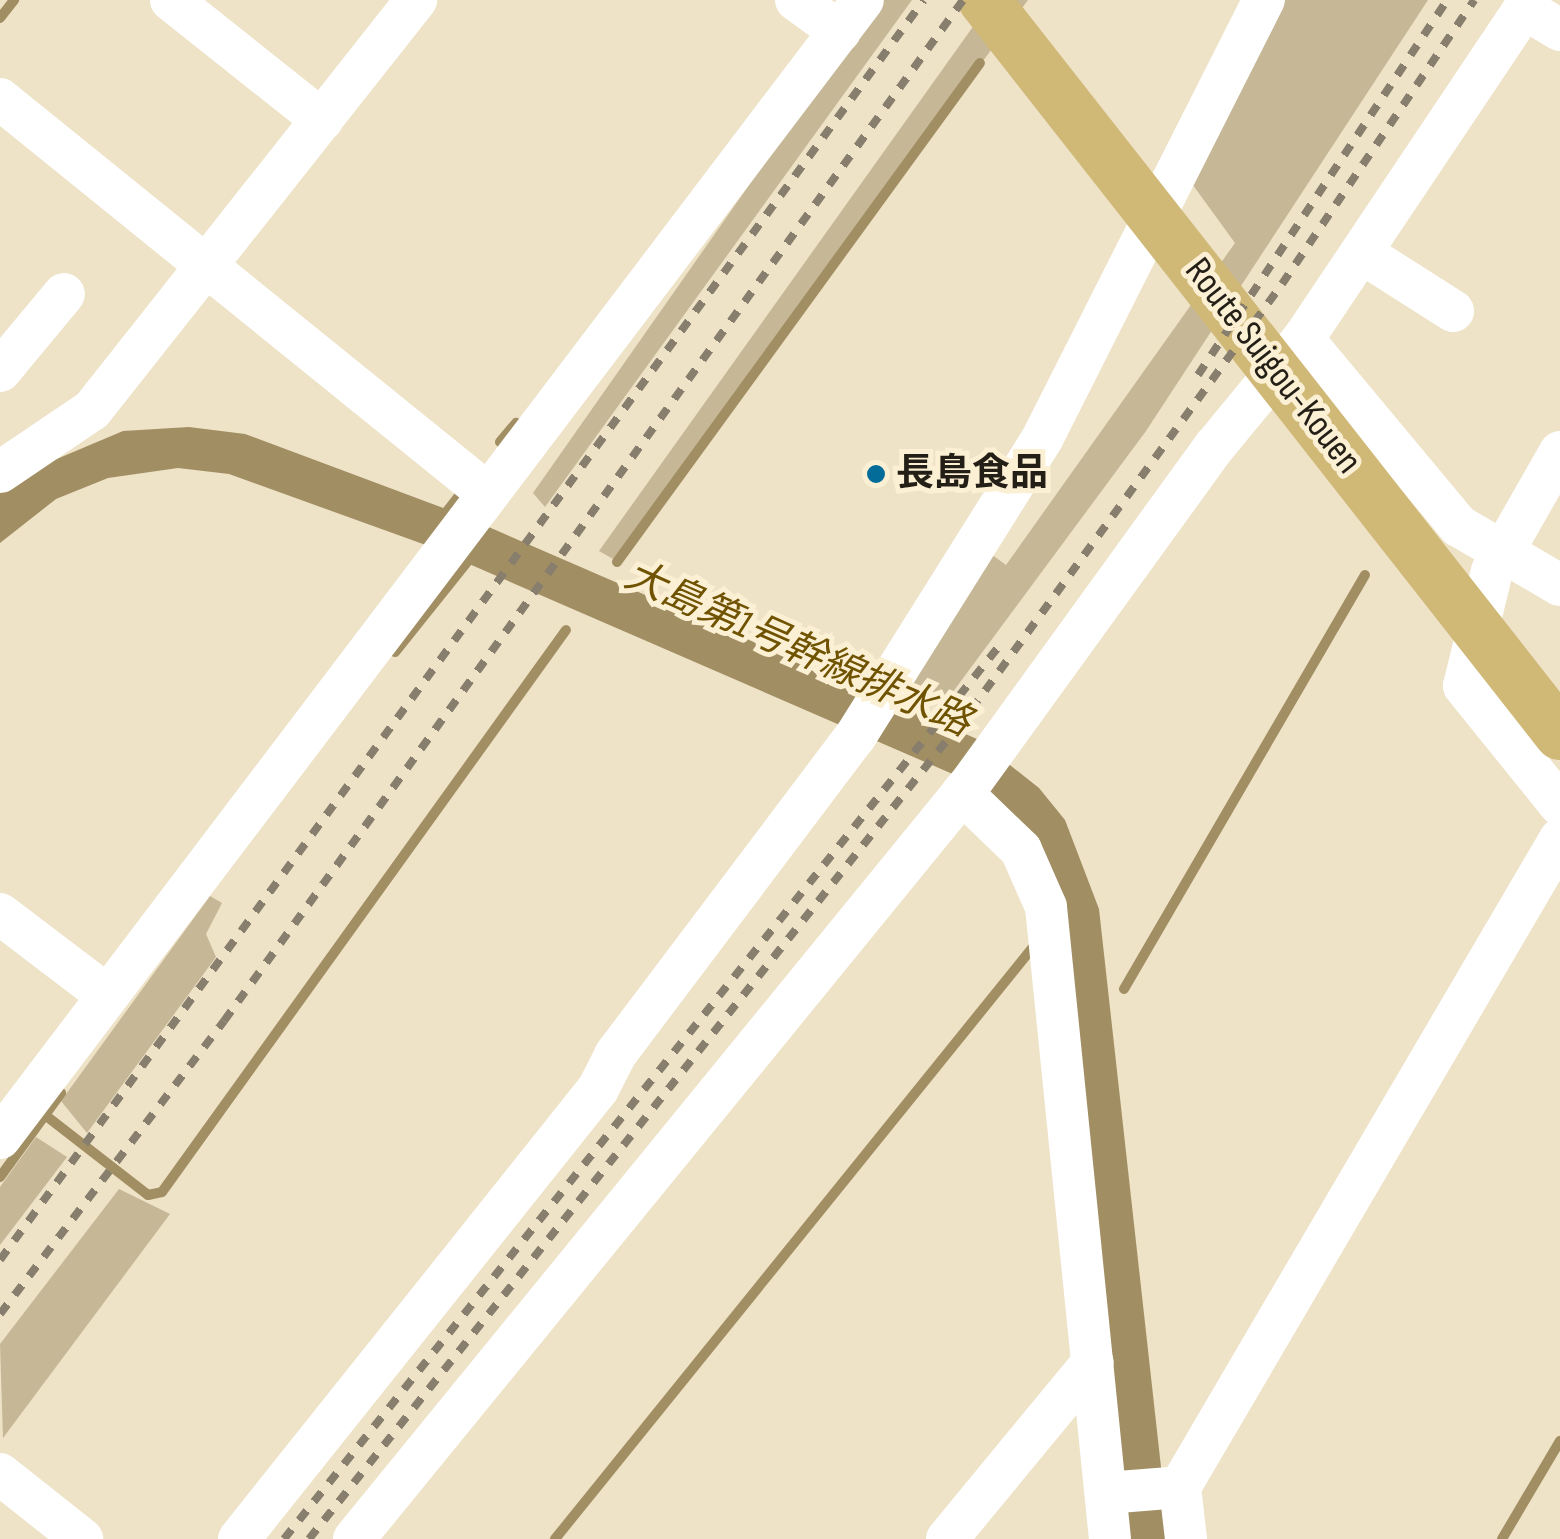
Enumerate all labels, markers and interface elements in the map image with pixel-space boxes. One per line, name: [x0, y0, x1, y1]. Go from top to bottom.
street label: Route Suigou-Kouen: [1175, 249, 1371, 483]
place label: 長島食品: [896, 451, 1048, 497]
marker: 長島食品: [865, 463, 887, 485]
water label: 大島第1号幹線排水路: [618, 551, 978, 747]

